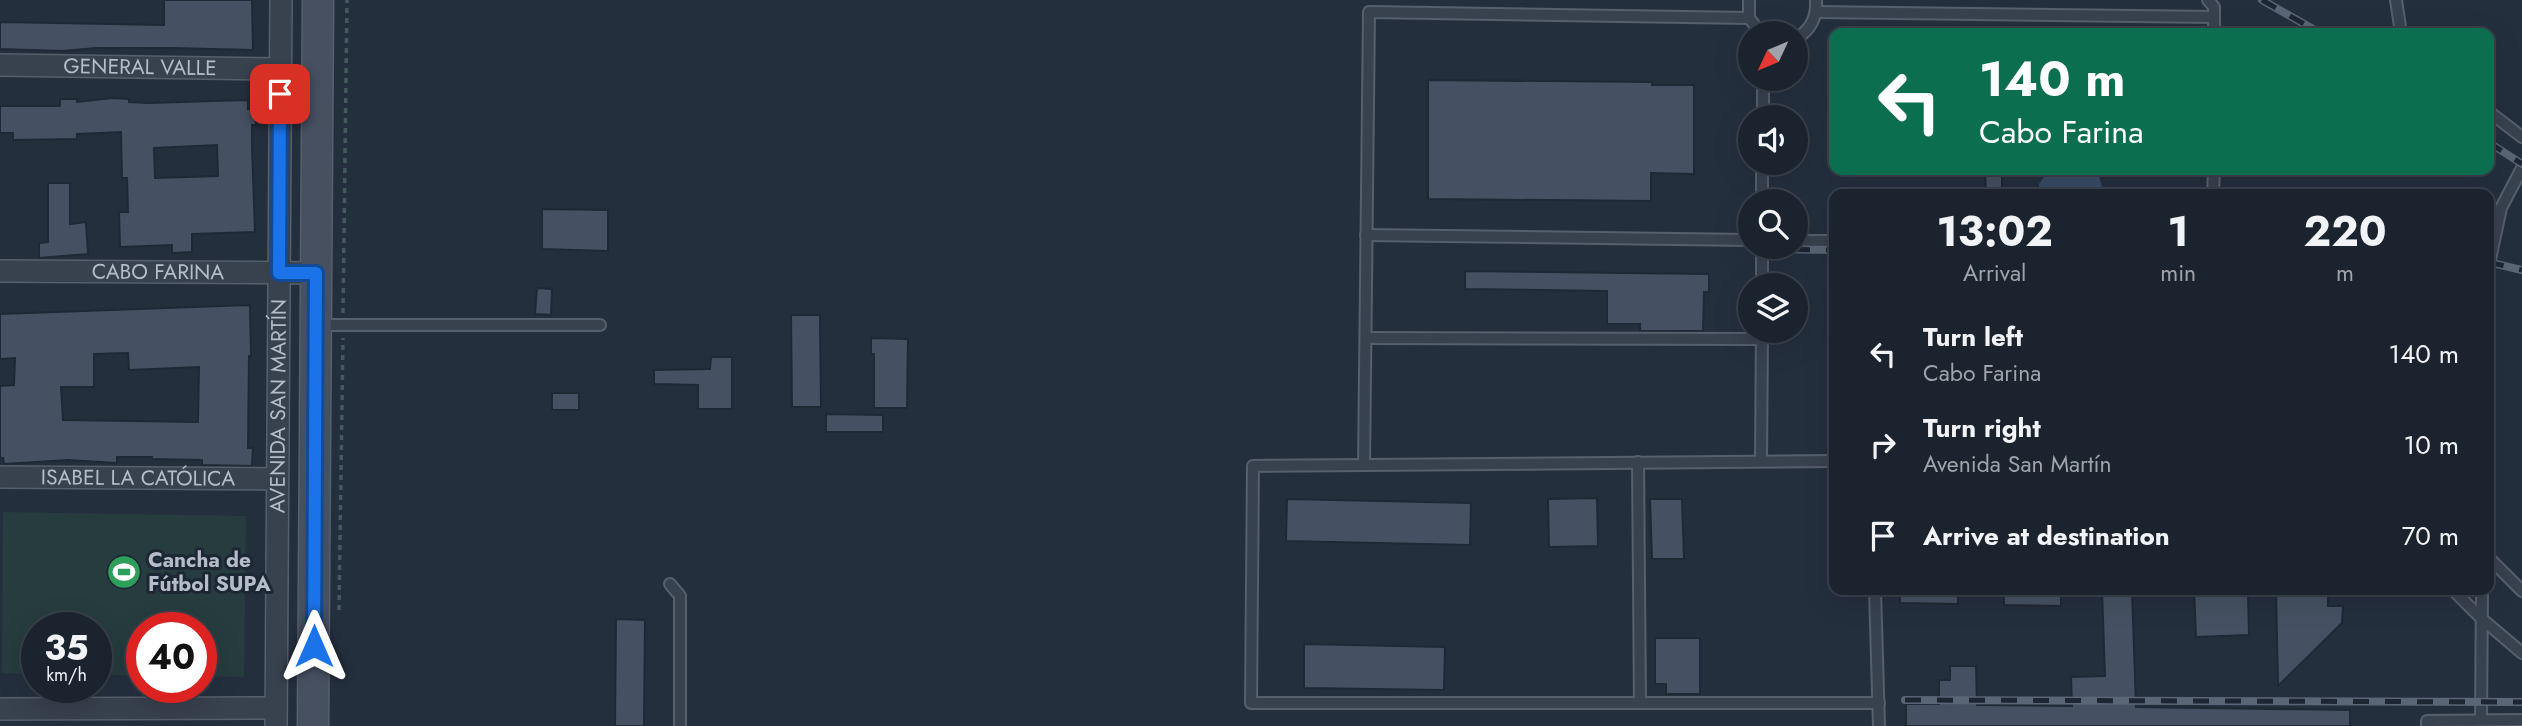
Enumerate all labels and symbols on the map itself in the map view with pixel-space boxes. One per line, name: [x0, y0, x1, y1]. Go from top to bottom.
north arrow: [1738, 21, 1808, 91]
street label: GENERAL VALLE: [63, 51, 217, 83]
pin: [250, 64, 310, 124]
street label: CABO FARINA: [92, 257, 224, 287]
street label: AVENIDA SAN MARTÍN: [262, 299, 294, 513]
street label: ISABEL LA CATÓLICA: [41, 462, 235, 494]
place label: Cancha de Fútbol SUPA: [148, 545, 271, 599]
sports icon: Cancha de Fútbol SUPA: [105, 553, 143, 591]
position arrow: [277, 609, 351, 683]
speed limit sign: 40: [126, 612, 217, 703]

